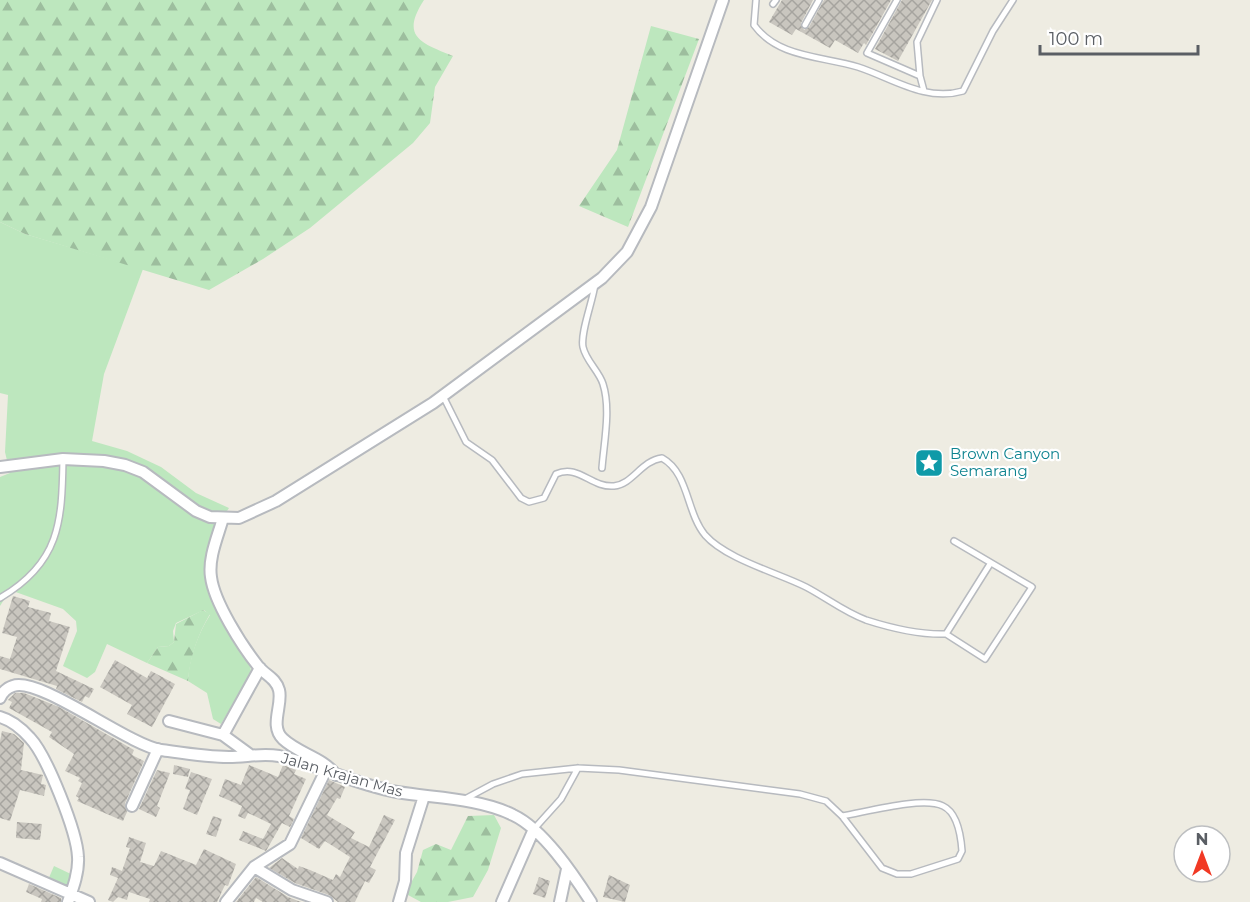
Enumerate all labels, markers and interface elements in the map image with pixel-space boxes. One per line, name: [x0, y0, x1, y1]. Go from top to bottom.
scale bar: [1040, 18, 1198, 56]
text: 100 m: [1049, 28, 1103, 50]
place label: Brown Canyon Semarang: [950, 444, 1060, 480]
place icon: Brown Canyon Semarang: [913, 447, 945, 479]
street label: Jalan Krajan Mas: [278, 748, 405, 801]
north arrow: [1172, 824, 1232, 884]
text: N: [1196, 830, 1208, 849]

